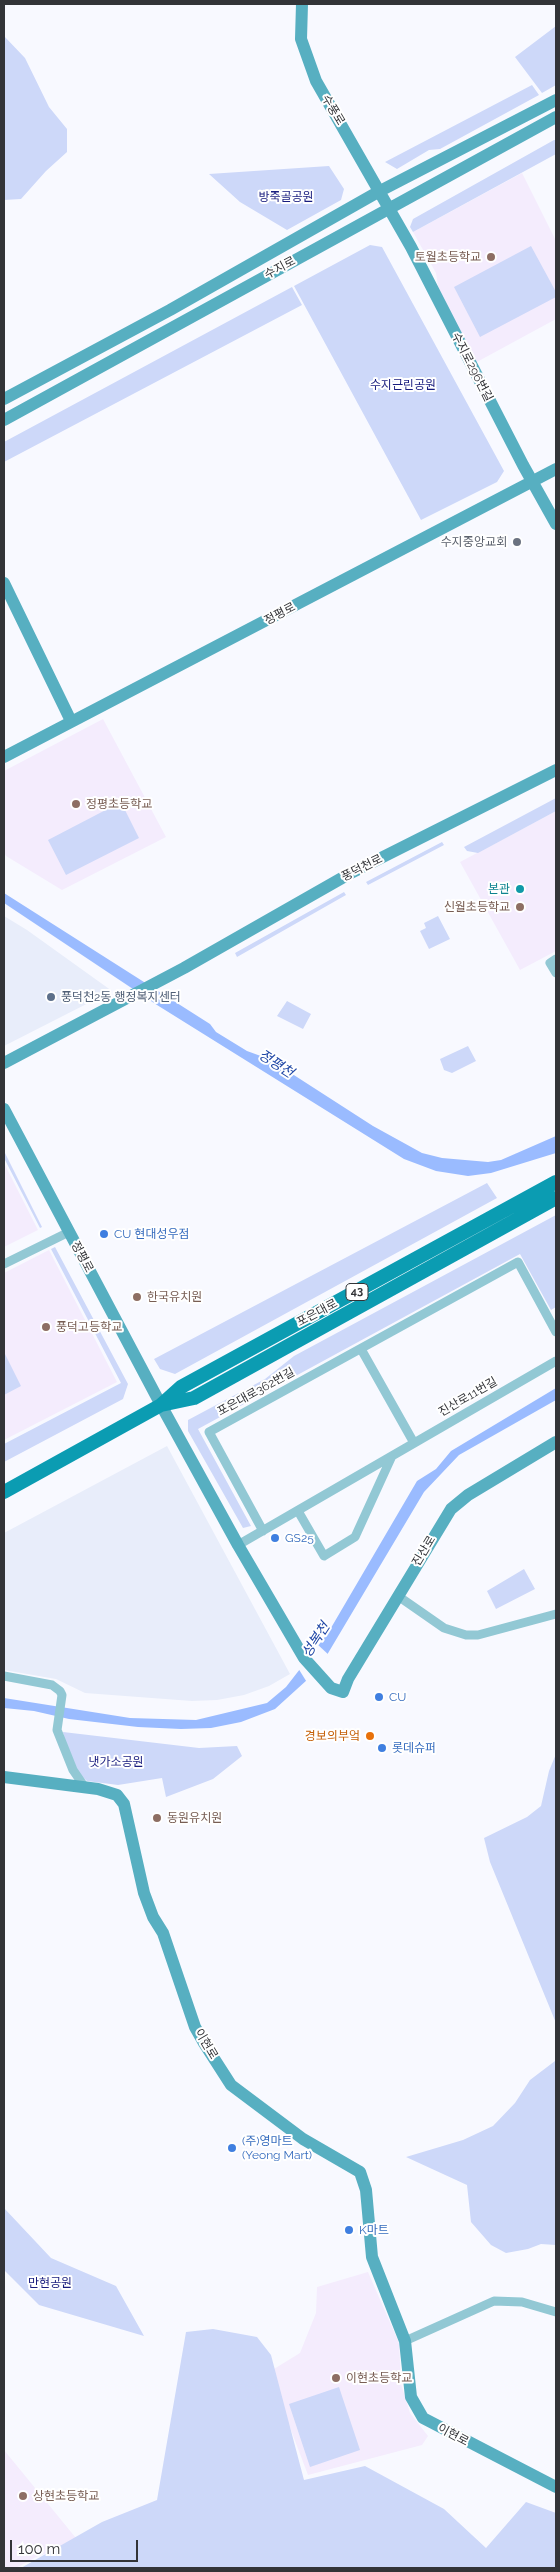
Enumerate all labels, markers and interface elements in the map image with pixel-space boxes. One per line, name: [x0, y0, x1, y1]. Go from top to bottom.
street label: 수풍로: [318, 92, 348, 128]
park label: 방죽골공원: [258, 190, 314, 204]
place label: 토월초등학교: [415, 250, 481, 264]
marker: 토월초등학교: [485, 251, 497, 263]
street label: 수지로: [262, 254, 298, 282]
street label: 수지로296번길: [448, 330, 496, 404]
park label: 수지근린공원: [370, 378, 436, 392]
place label: 수지중앙교회: [441, 535, 507, 549]
marker: 수지중앙교회: [511, 536, 523, 548]
street label: 정평로: [262, 600, 298, 628]
place label: 정평초등학교: [86, 797, 152, 811]
marker: 정평초등학교: [70, 798, 82, 810]
street label: 풍덕천로: [339, 852, 385, 884]
place label: 본관: [488, 882, 510, 896]
marker: 본관: [514, 883, 526, 895]
place label: 신월초등학교: [444, 900, 510, 914]
marker: 신월초등학교: [514, 901, 526, 913]
place label: 풍덕천2동 행정복지센터: [61, 990, 181, 1004]
marker: 풍덕천2동 행정복지센터: [45, 991, 57, 1003]
water label: 정평천: [255, 1046, 297, 1082]
place label: CU 현대성우점: [114, 1227, 190, 1241]
marker: CU 현대성우점: [98, 1228, 110, 1240]
street label: 정평로: [68, 1239, 96, 1275]
road number: 43: [346, 1284, 368, 1300]
place label: 한국유치원: [147, 1290, 202, 1304]
marker: 한국유치원: [131, 1291, 143, 1303]
street label: 포은대로: [294, 1296, 340, 1330]
place label: 풍덕고등학교: [56, 1320, 122, 1334]
marker: 풍덕고등학교: [40, 1321, 52, 1333]
street label: 포은대로362번길: [215, 1365, 297, 1419]
street label: 진산로11번길: [436, 1374, 500, 1420]
place label: GS25: [285, 1531, 314, 1545]
marker: GS25: [269, 1532, 281, 1544]
street label: 진산로: [409, 1533, 439, 1569]
water label: 성복천: [298, 1619, 334, 1661]
place label: CU: [389, 1690, 406, 1704]
marker: CU: [373, 1691, 385, 1703]
place label: 경보의부엌: [305, 1729, 360, 1743]
marker: 경보의부엌: [364, 1730, 376, 1742]
place label: 롯데슈퍼: [392, 1741, 436, 1755]
marker: 롯데슈퍼: [376, 1742, 388, 1754]
park label: 냇가소공원: [88, 1755, 144, 1769]
place label: 동원유치원: [167, 1811, 222, 1825]
marker: 동원유치원: [151, 1812, 163, 1824]
street label: 이현로: [191, 2026, 221, 2062]
place label: (주)영마트 (Yeong Mart): [242, 2134, 312, 2162]
marker: (주)영마트 (Yeong Mart): [226, 2142, 238, 2154]
place label: K마트: [359, 2223, 389, 2237]
marker: K마트: [343, 2224, 355, 2236]
park label: 만현공원: [28, 2276, 72, 2290]
place label: 이현초등학교: [346, 2371, 412, 2385]
marker: 이현초등학교: [330, 2372, 342, 2384]
street label: 이현로: [435, 2421, 471, 2449]
place label: 상현초등학교: [33, 2489, 99, 2503]
marker: 상현초등학교: [17, 2490, 29, 2502]
scale bar: [12, 2530, 140, 2562]
text: 100 m: [18, 2540, 60, 2558]

